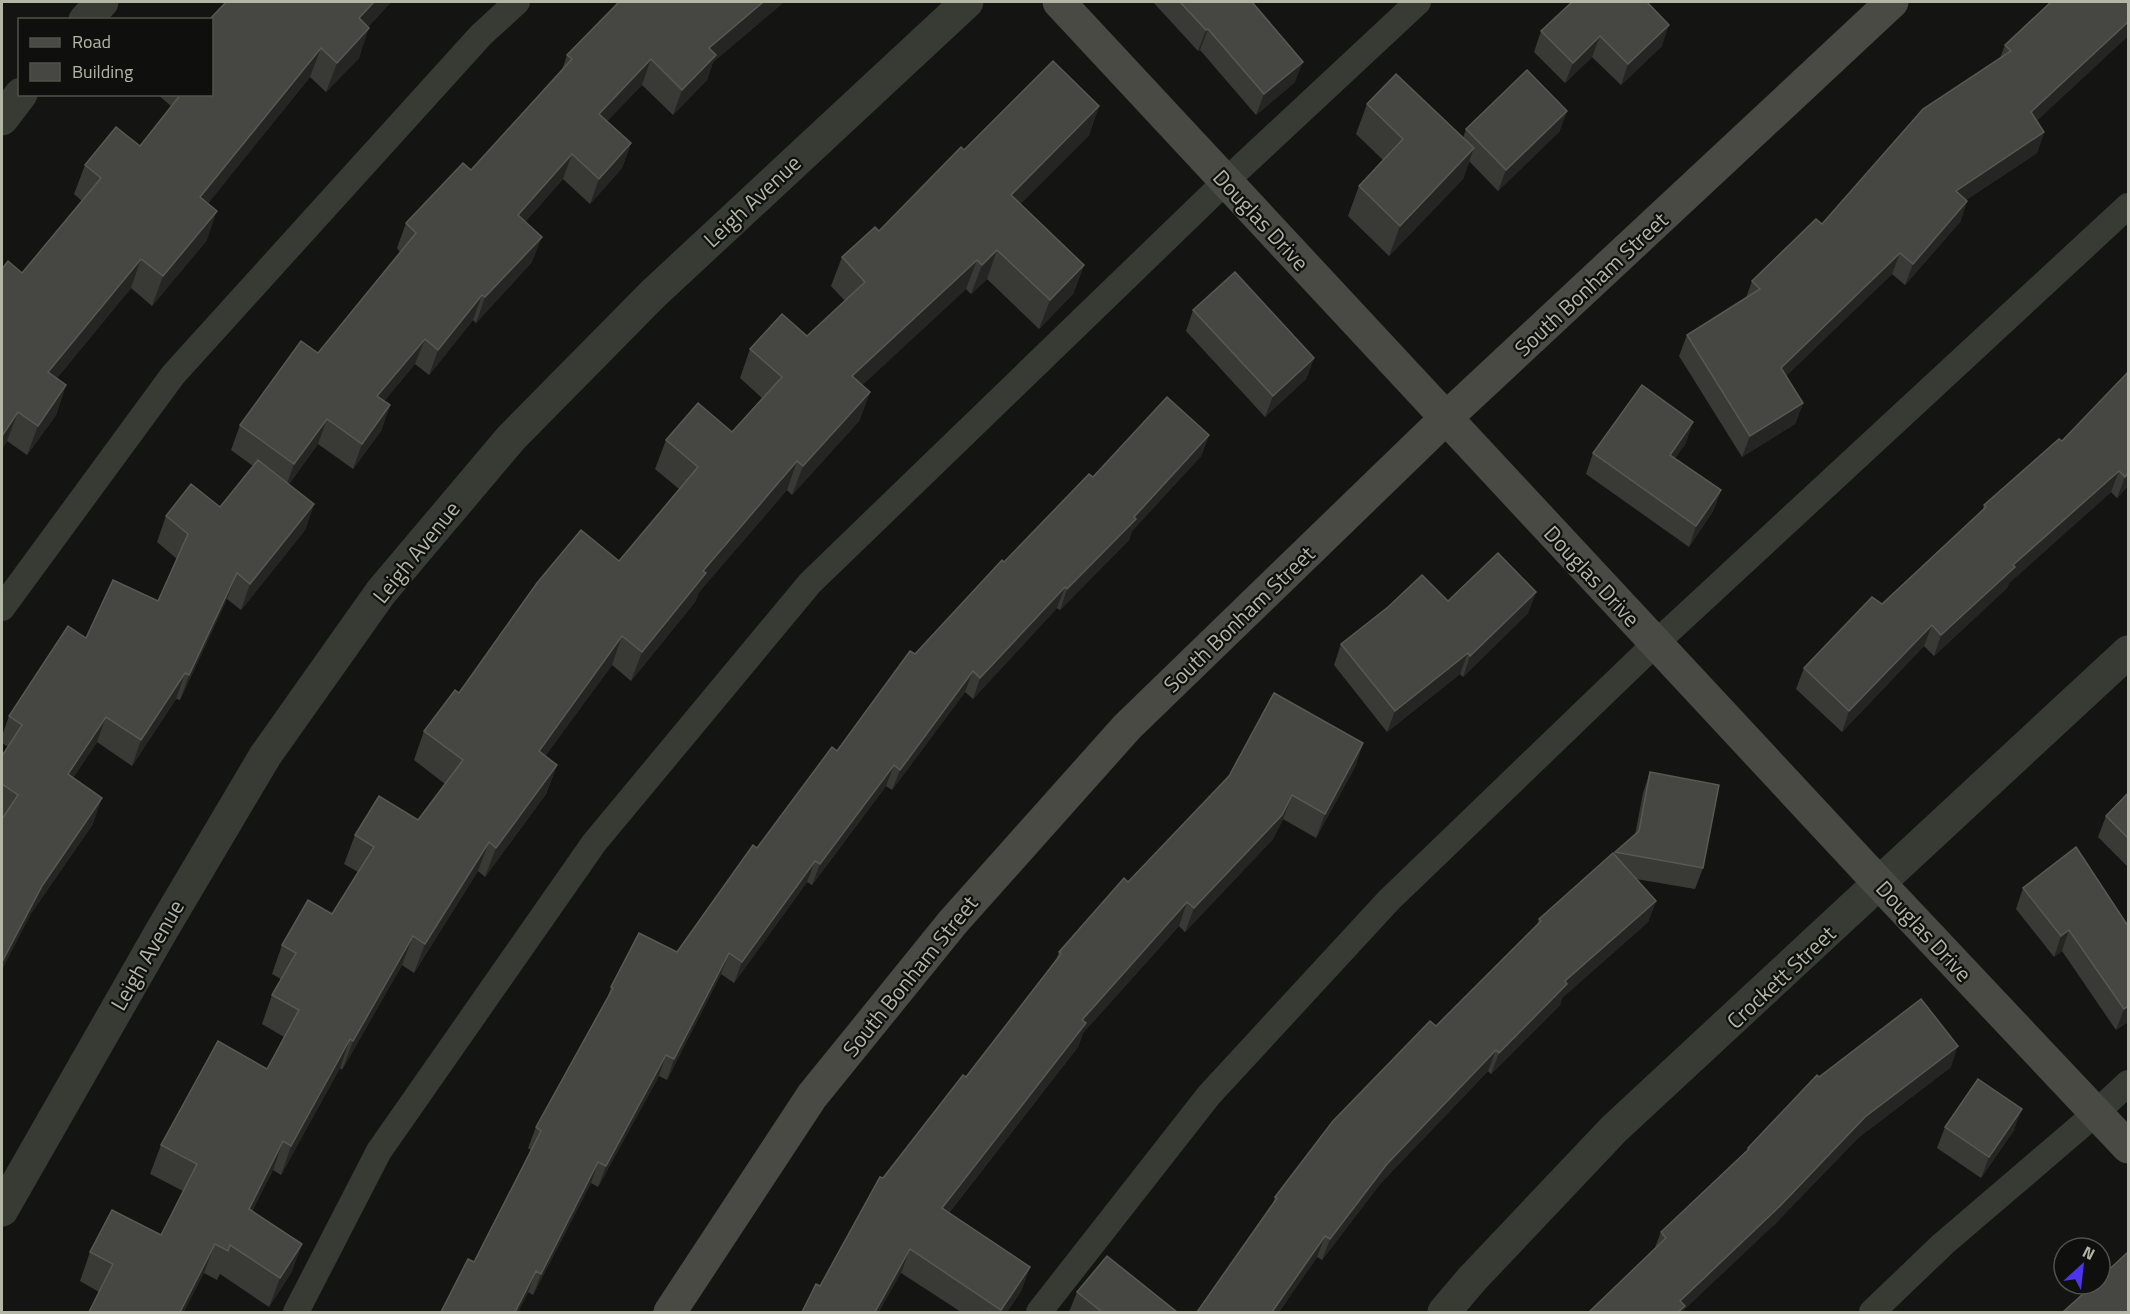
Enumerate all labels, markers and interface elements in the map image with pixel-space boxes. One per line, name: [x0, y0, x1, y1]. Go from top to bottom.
legend: [18, 18, 213, 96]
text: Road: [72, 28, 111, 55]
text: Building: [72, 58, 133, 85]
street label: Leigh Avenue: [695, 147, 809, 255]
street label: Douglas Drive: [1205, 162, 1317, 278]
street label: South Bonham Street: [1506, 203, 1676, 364]
street label: Leigh Avenue: [364, 493, 468, 611]
street label: Douglas Drive: [1536, 518, 1648, 634]
street label: South Bonham Street: [1155, 537, 1323, 700]
street label: Douglas Drive: [1868, 873, 1980, 989]
street label: South Bonham Street: [834, 888, 986, 1064]
street label: Leigh Avenue: [101, 893, 193, 1017]
street label: Crockett Street: [1719, 917, 1844, 1037]
north arrow: [2052, 1236, 2112, 1296]
text: N: [2078, 1239, 2099, 1266]

